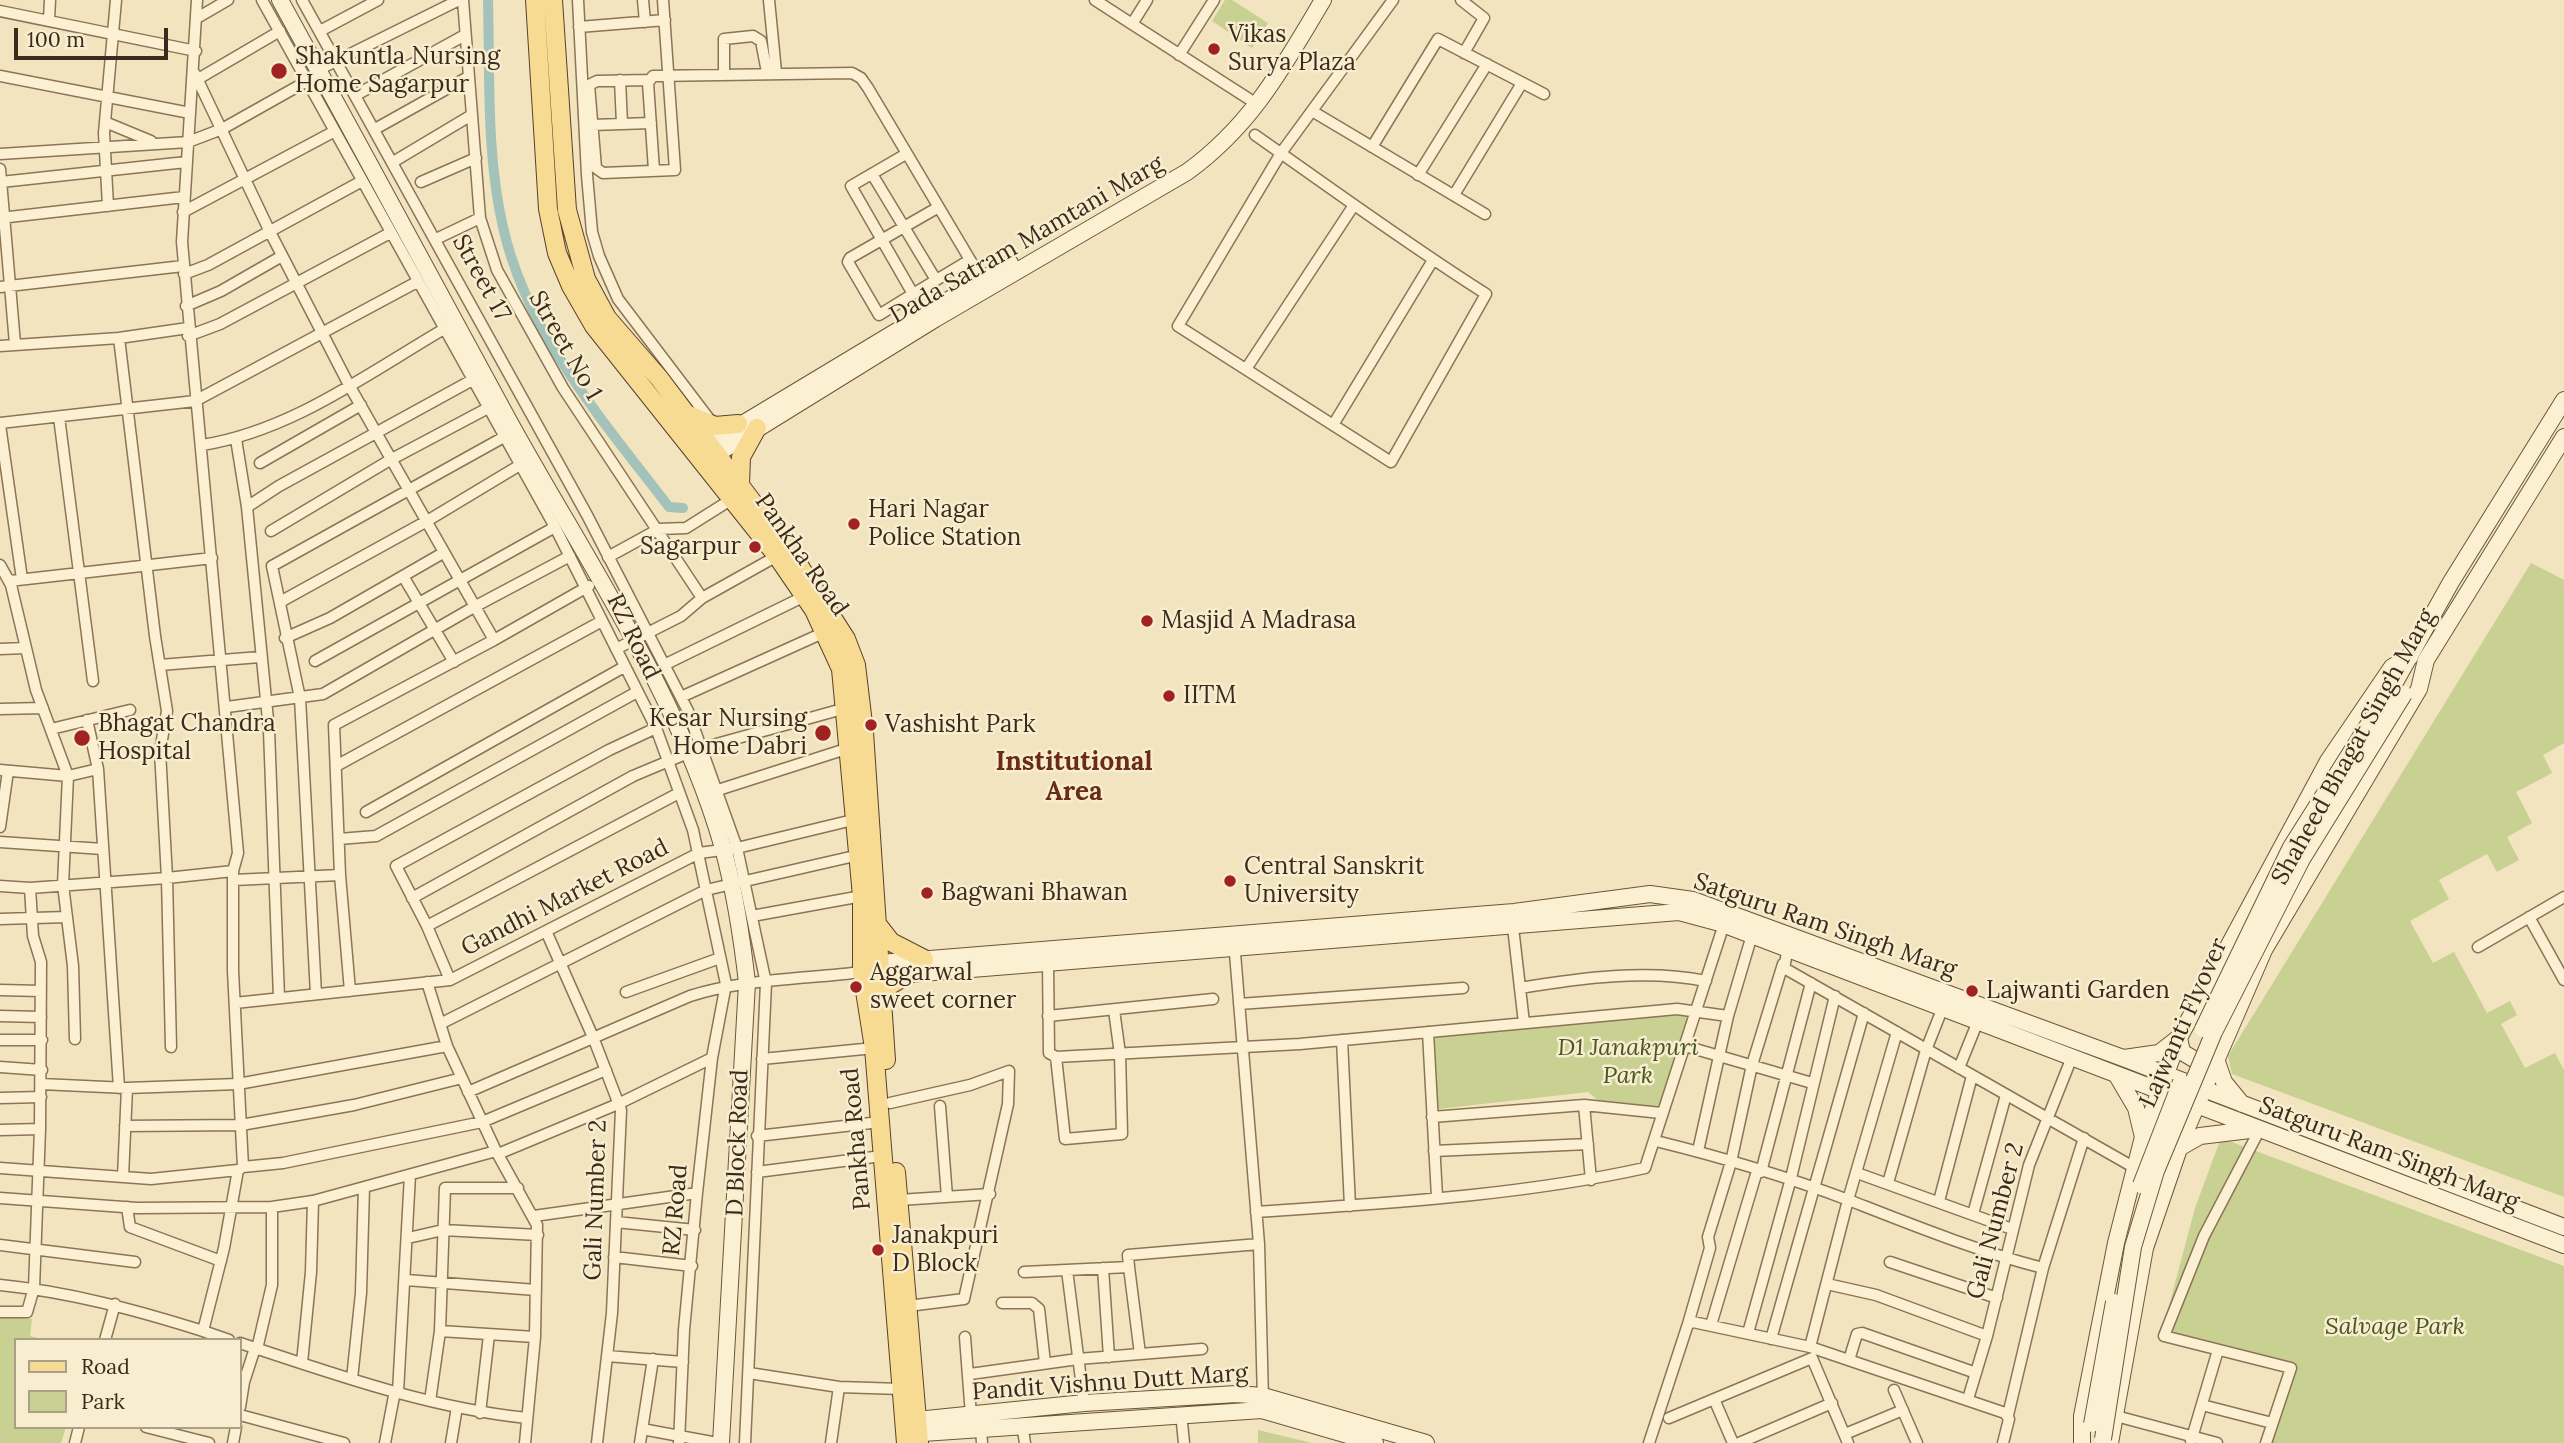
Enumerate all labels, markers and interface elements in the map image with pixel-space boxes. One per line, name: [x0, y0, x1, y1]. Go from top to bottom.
scale bar: [18, 14, 172, 58]
place label: Vikas Surya Plaza: [1228, 21, 1356, 77]
text: 100 m: [27, 26, 85, 53]
marker: Vikas Surya Plaza: [1206, 41, 1222, 57]
place label: Shakuntla Nursing Home Sagarpur: [295, 43, 500, 99]
marker: Shakuntla Nursing Home Sagarpur: [269, 61, 289, 81]
street label: Dada Satram Mamtani Marg: [885, 150, 1169, 330]
street label: Street 17: [446, 230, 516, 326]
street label: Street No 1: [522, 286, 608, 406]
street label: Pankha Road: [748, 488, 854, 622]
place label: Hari Nagar Police Station: [868, 496, 1021, 552]
marker: Hari Nagar Police Station: [846, 516, 862, 532]
place label: Sagarpur: [640, 533, 741, 561]
marker: Sagarpur: [747, 539, 763, 555]
street label: RZ Road: [600, 589, 666, 685]
street label: Shaheed Bhagat Singh Marg: [2266, 604, 2442, 890]
place label: Masjid A Madrasa: [1161, 607, 1356, 635]
marker: Masjid A Madrasa: [1139, 613, 1155, 629]
place label: IITM: [1183, 682, 1236, 710]
marker: IITM: [1161, 688, 1177, 704]
place label: Kesar Nursing Home Dabri: [649, 705, 807, 761]
place label: Bhagat Chandra Hospital: [98, 710, 276, 766]
place label: Vashisht Park: [885, 711, 1036, 739]
marker: Vashisht Park: [863, 717, 879, 733]
marker: Kesar Nursing Home Dabri: [813, 723, 833, 743]
marker: Bhagat Chandra Hospital: [72, 728, 92, 748]
district label: Institutional Area: [995, 747, 1153, 808]
street label: Gandhi Market Road: [457, 833, 673, 963]
place label: Central Sanskrit University: [1244, 853, 1424, 909]
street label: Satguru Ram Singh Marg: [1690, 867, 1960, 985]
marker: Central Sanskrit University: [1222, 873, 1238, 889]
place label: Bagwani Bhawan: [941, 879, 1128, 907]
marker: Bagwani Bhawan: [919, 885, 935, 901]
street label: Lajwanti Flyover: [2134, 934, 2234, 1112]
place label: Aggarwal sweet corner: [870, 959, 1016, 1015]
place label: Lajwanti Garden: [1986, 977, 2170, 1005]
marker: Aggarwal sweet corner: [848, 979, 864, 995]
marker: Lajwanti Garden: [1964, 983, 1980, 999]
park label: D1 Janakpuri Park: [1557, 1034, 1699, 1090]
street label: Pankha Road: [836, 1067, 878, 1211]
street label: D Block Road: [721, 1069, 755, 1217]
street label: Satguru Ram Singh Marg: [2255, 1091, 2523, 1217]
street label: Gali Number 2: [579, 1119, 613, 1281]
street label: Gali Number 2: [1961, 1140, 2031, 1302]
street label: RZ Road: [658, 1163, 694, 1257]
place label: Janakpuri D Block: [892, 1222, 999, 1278]
marker: Janakpuri D Block: [870, 1242, 886, 1258]
park label: Salvage Park: [2325, 1313, 2465, 1341]
legend: [14, 1338, 242, 1429]
text: Road: [81, 1353, 130, 1380]
street label: Pandit Vishnu Dutt Marg: [971, 1359, 1249, 1407]
text: Park: [81, 1388, 125, 1415]

